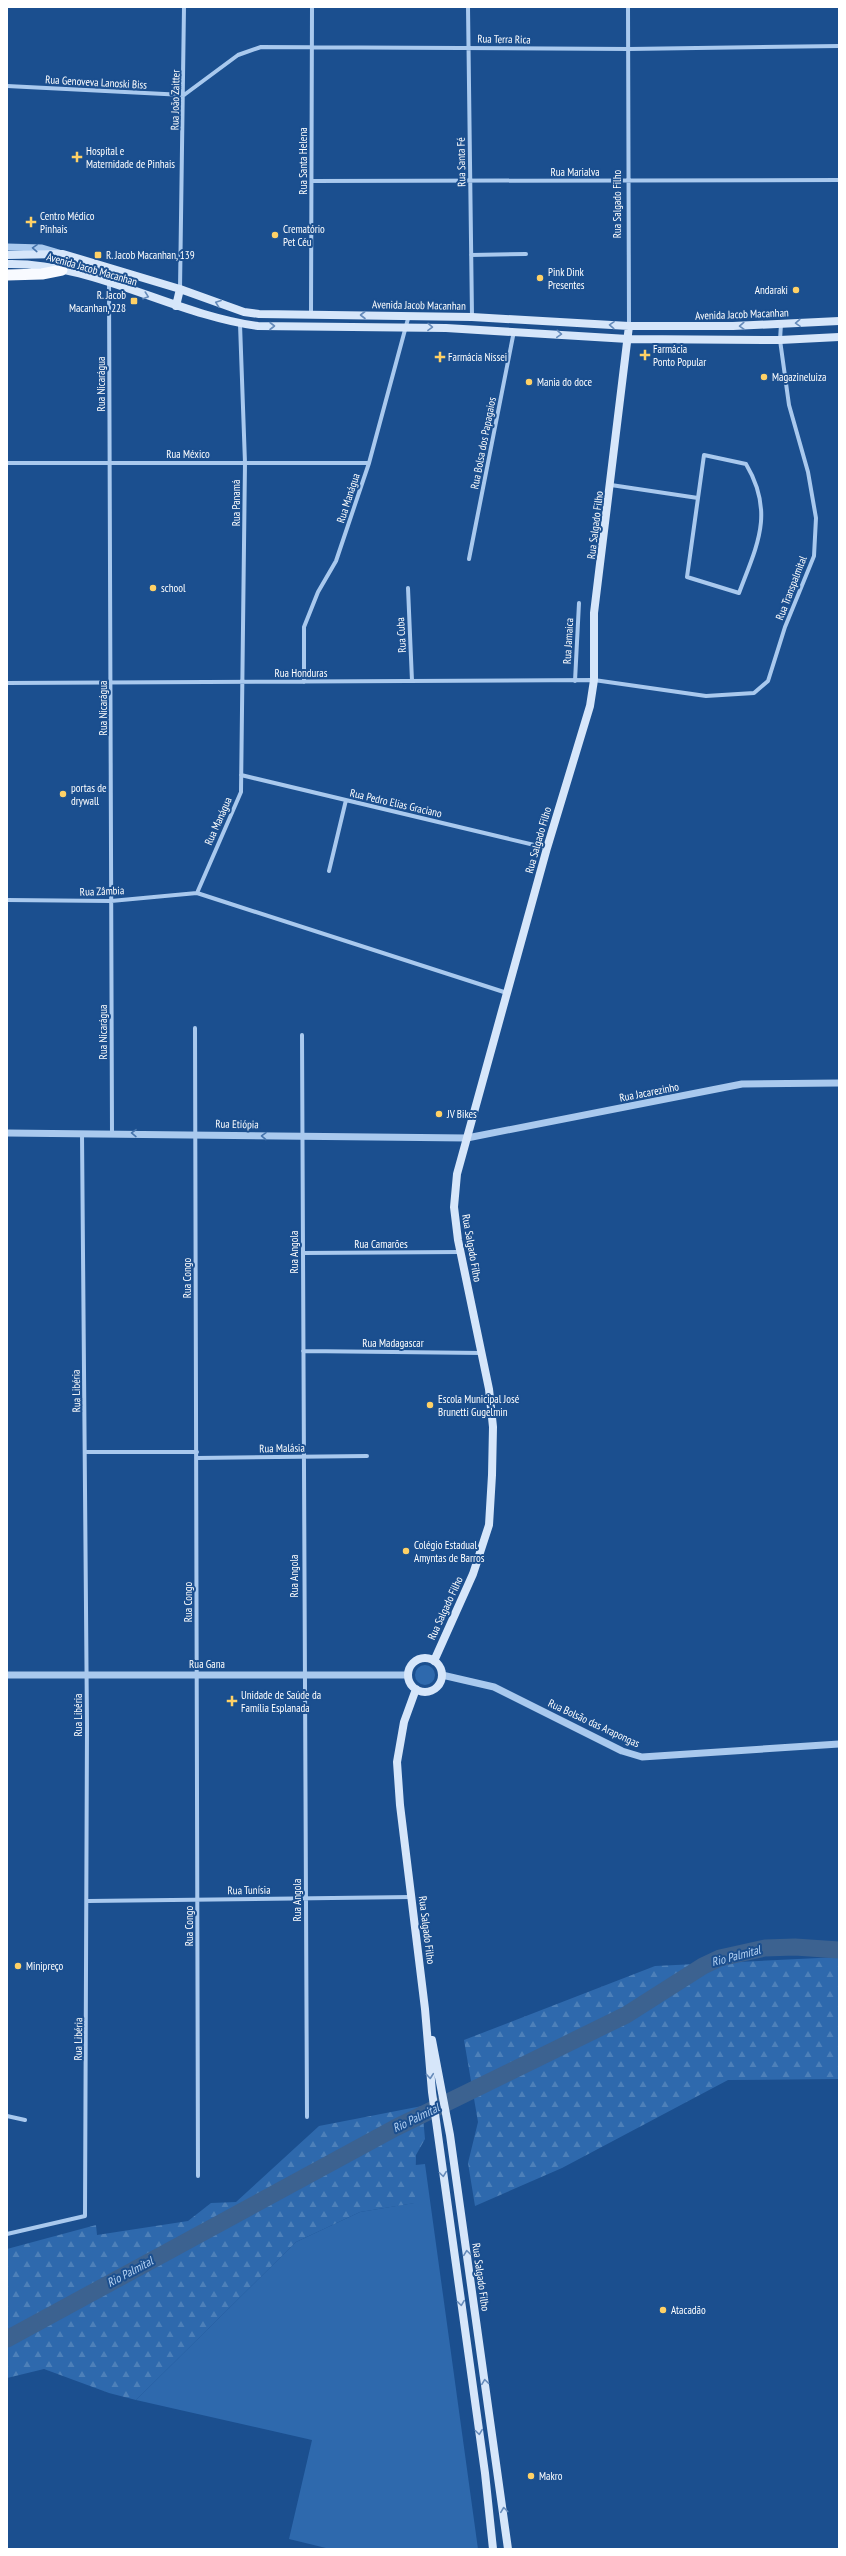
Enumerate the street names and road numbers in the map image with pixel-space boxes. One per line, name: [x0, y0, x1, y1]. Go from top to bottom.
street label: Rua Terra Rica: [477, 32, 531, 46]
street label: Rua João Zaitter: [167, 70, 183, 130]
street label: Rua Genoveva Lanoski Biss: [45, 72, 148, 92]
street label: Rua Santa Helena: [296, 127, 310, 195]
street label: Rua Santa Fé: [454, 137, 468, 187]
street label: Rua Marialva: [550, 165, 600, 179]
street label: Rua Salgado Filho: [610, 169, 624, 238]
street label: Avenida Jacob Macanhan: [45, 249, 139, 289]
street label: Avenida Jacob Macanhan: [372, 297, 466, 313]
street label: Avenida Jacob Macanhan: [695, 305, 789, 323]
street label: Rua Nicarágua: [94, 357, 108, 411]
street label: Rua Bolsa dos Papagaios: [467, 395, 499, 490]
street label: Rua México: [166, 447, 210, 461]
street label: Rua Manágua: [333, 471, 363, 525]
street label: Rua Panamá: [229, 480, 243, 526]
street label: Rua Salgado Filho: [584, 490, 606, 560]
street label: Rua Transpalmital: [772, 553, 810, 622]
street label: Rua Cuba: [393, 617, 409, 653]
street label: Rua Jamaica: [560, 618, 576, 664]
street label: Rua Honduras: [275, 666, 328, 680]
street label: Rua Nicarágua: [96, 681, 110, 735]
street label: Rua Pedro Elias Graciano: [349, 786, 444, 820]
street label: Rua Manágua: [201, 795, 235, 847]
street label: Rua Salgado Filho: [522, 805, 554, 875]
street label: Rua Zâmbia: [79, 883, 125, 899]
street label: Rua Nicarágua: [96, 1005, 110, 1059]
street label: Rua Jacarezinho: [618, 1079, 680, 1105]
street label: Rua Etiópia: [215, 1117, 259, 1131]
street label: Rua Salgado Filho: [459, 1213, 485, 1283]
street label: Rua Angola: [287, 1231, 301, 1274]
street label: Rua Camarões: [354, 1237, 408, 1251]
street label: Rua Congo: [180, 1257, 194, 1298]
street label: Rua Madagascar: [362, 1336, 424, 1350]
street label: Rua Libéria: [69, 1369, 83, 1413]
street label: Rua Malásia: [259, 1441, 305, 1455]
street label: Rua Angola: [287, 1555, 301, 1598]
street label: Rua Salgado Filho: [424, 1574, 466, 1642]
street label: Rua Congo: [181, 1581, 195, 1622]
street label: Rua Gana: [189, 1657, 225, 1671]
street label: Rua Libéria: [71, 1694, 85, 1736]
street label: Rua Bolsão das Arapongas: [546, 1696, 642, 1750]
street label: Rua Angola: [290, 1879, 304, 1922]
street label: Rua Tunísia: [227, 1883, 271, 1897]
street label: Rua Salgado Filho: [416, 1895, 438, 1965]
street label: Rua Congo: [182, 1905, 196, 1946]
street label: Rua Libéria: [71, 2017, 85, 2061]
street label: Rua Salgado Filho: [469, 2242, 493, 2312]

